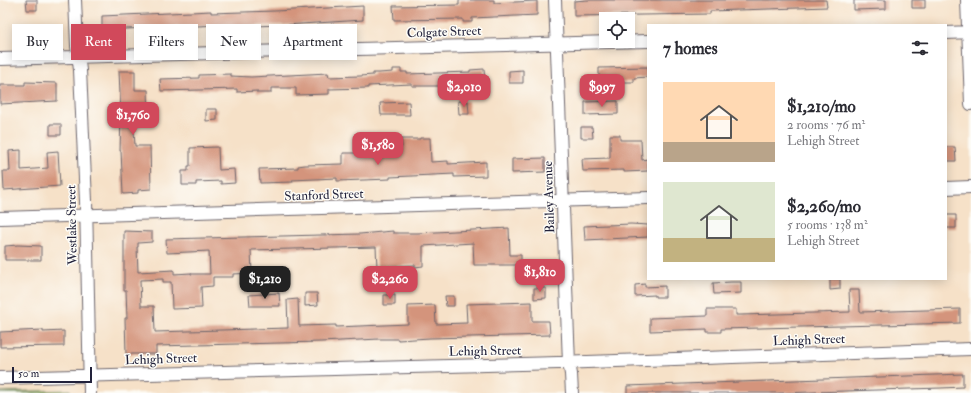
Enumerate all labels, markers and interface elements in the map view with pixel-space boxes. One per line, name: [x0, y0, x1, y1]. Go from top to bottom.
map controls: [599, 12, 635, 48]
button: locate: [599, 12, 635, 48]
street label: Colgate Street: [406, 23, 482, 41]
chip: Buy: [12, 24, 63, 60]
chip: Rent: [71, 24, 126, 60]
chip: Filters: [134, 24, 198, 60]
chip: New: [206, 24, 261, 60]
chip: Apartment: [269, 24, 357, 60]
icon: filters: [909, 37, 931, 59]
text: 7 homes: [663, 38, 718, 59]
pin: $2,010: [431, 74, 497, 108]
pin: $997: [578, 74, 626, 108]
text: $2,010: [447, 79, 481, 95]
text: $997: [589, 79, 615, 95]
text: $1,210/mo: [787, 96, 856, 117]
icon: home: [695, 98, 743, 146]
pin: $1,760: [100, 102, 166, 136]
text: $1,760: [116, 107, 150, 123]
text: 2 rooms · 76 m²: [787, 117, 865, 133]
pin: $1,580: [345, 132, 411, 166]
text: Lehigh Street: [787, 133, 859, 149]
text: $1,580: [361, 137, 395, 153]
street label: Bailey Avenue: [540, 160, 559, 233]
street label: Westlake Street: [63, 185, 81, 266]
street label: Stanford Street: [284, 186, 364, 204]
text: $2,260/mo: [787, 196, 861, 217]
icon: home: [695, 198, 743, 246]
text: 5 rooms · 138 m²: [787, 217, 868, 233]
text: Lehigh Street: [787, 233, 859, 249]
pin: $1,810: [507, 259, 573, 293]
text: $1,810: [524, 264, 556, 280]
pin: $1,210: [232, 266, 298, 300]
pin: $2,260: [357, 266, 423, 300]
text: $1,210: [249, 271, 281, 287]
text: $2,260: [372, 271, 408, 287]
street label: Lehigh Street: [773, 331, 845, 349]
street label: Lehigh Street: [449, 342, 521, 360]
street label: Lehigh Street: [125, 350, 197, 368]
scale bar: [12, 365, 92, 384]
text: 50 m: [18, 367, 39, 380]

